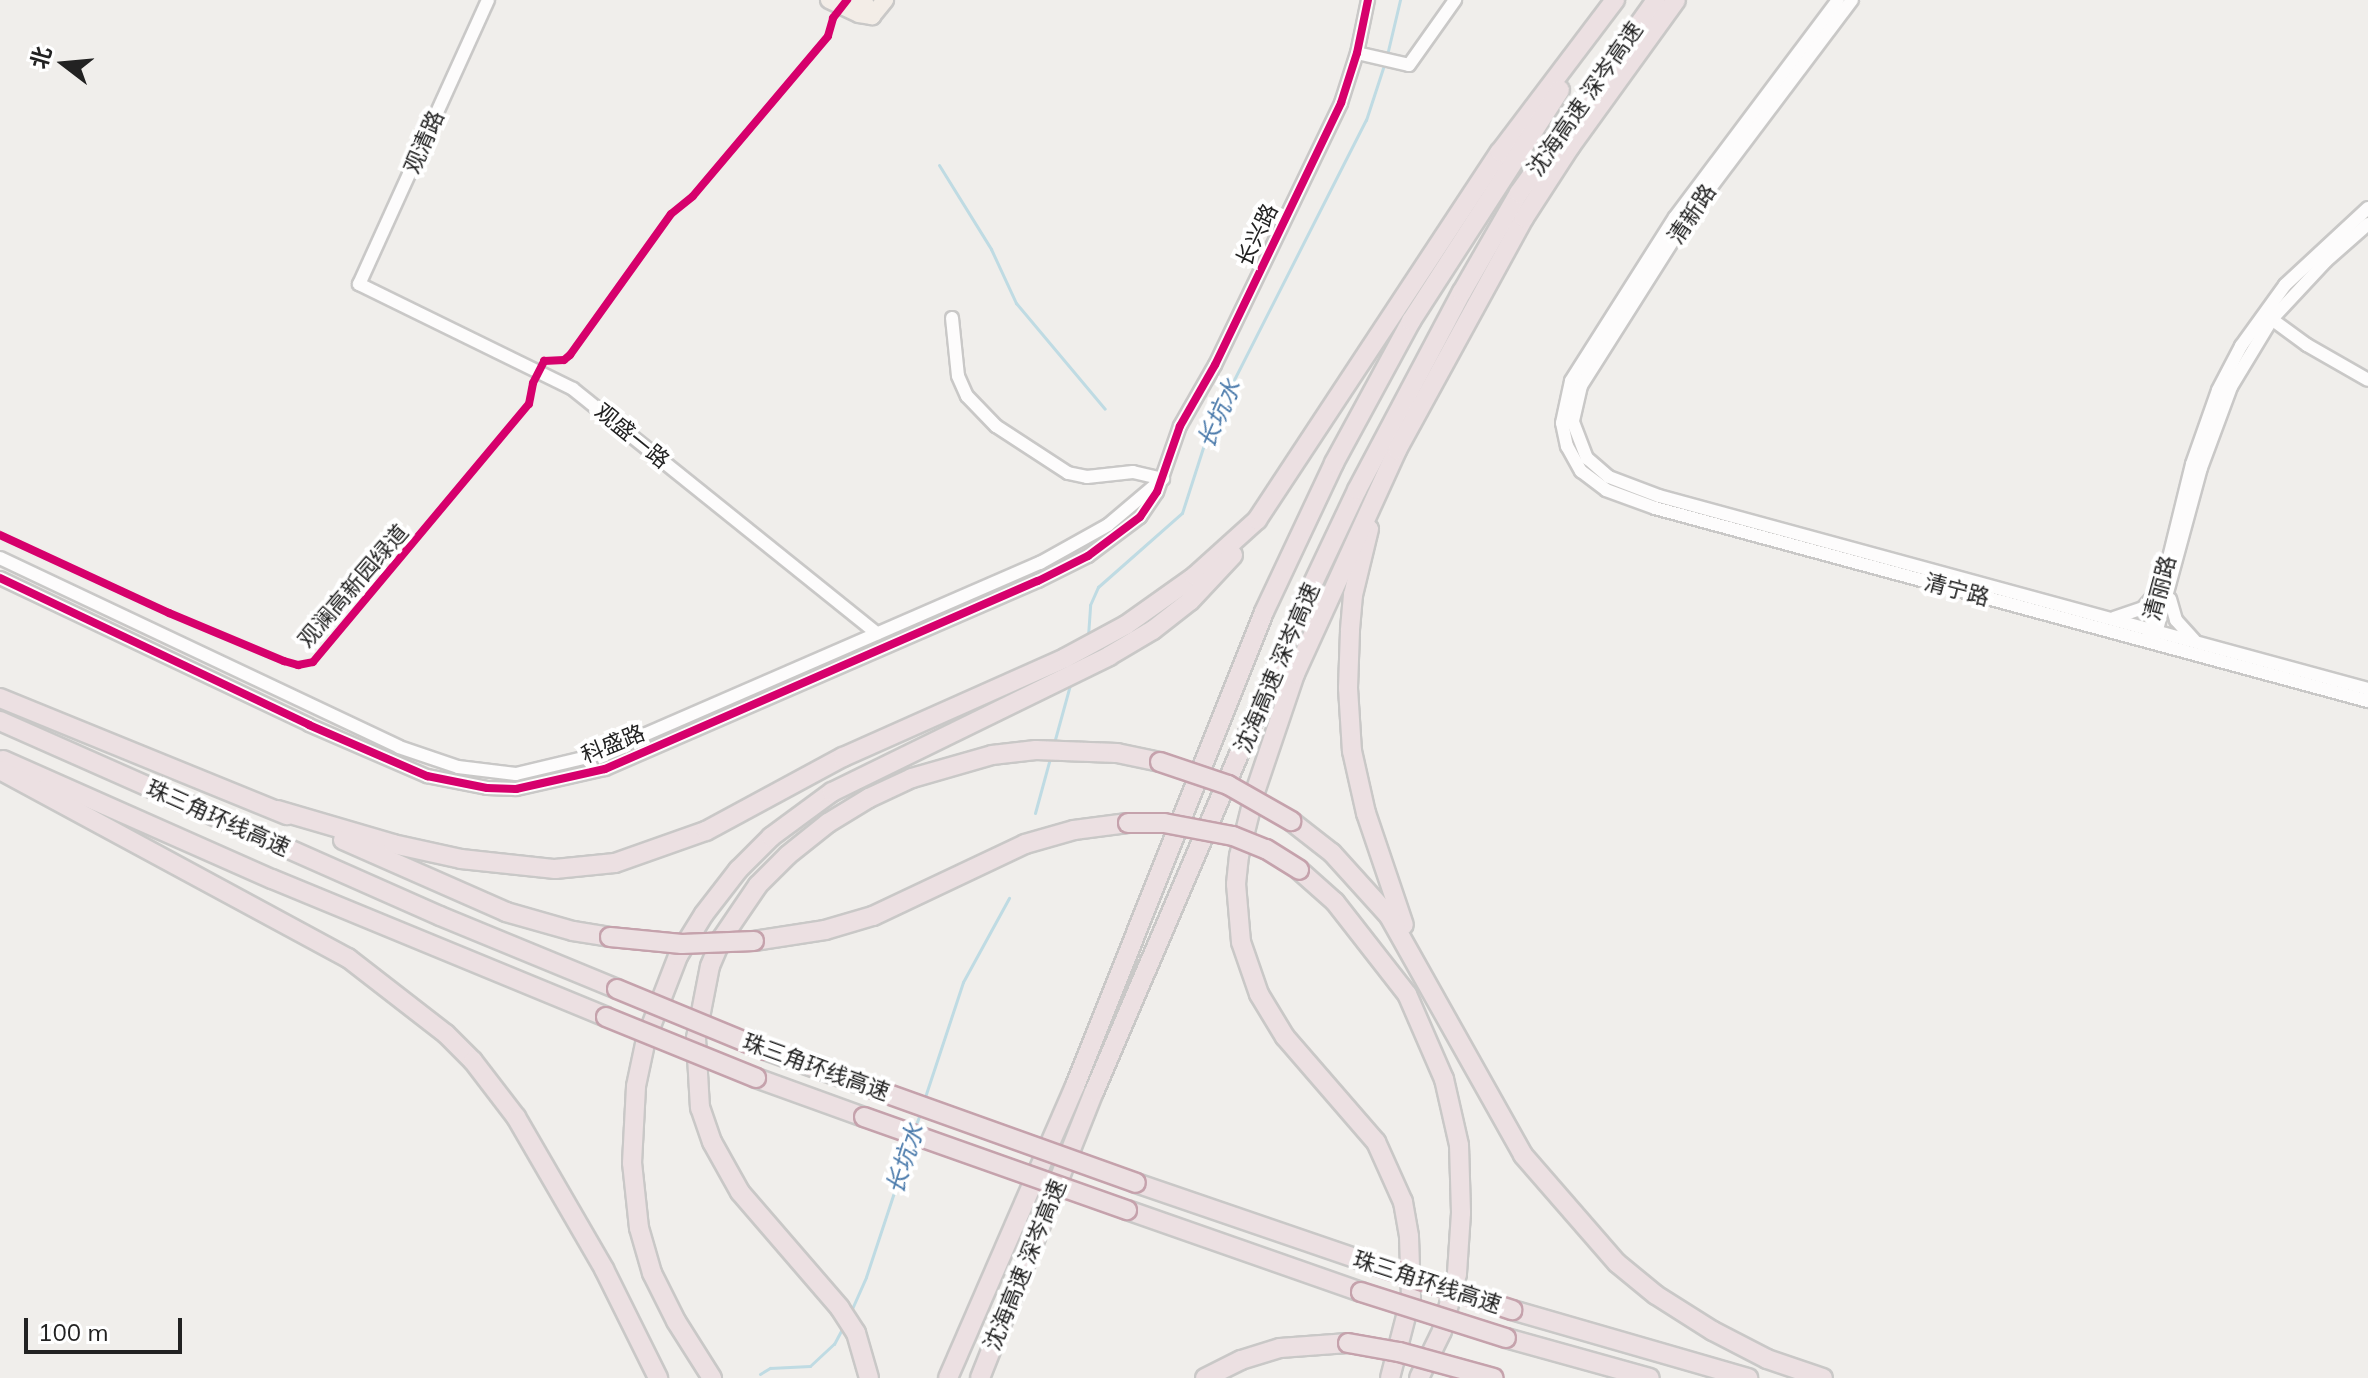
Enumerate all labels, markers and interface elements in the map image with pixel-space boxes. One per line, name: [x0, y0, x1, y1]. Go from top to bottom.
street label: 沈海高速 深岑高速: [1522, 17, 1648, 181]
north arrow: [24, 24, 104, 104]
text: 北: [24, 43, 57, 72]
street label: 观清路: [399, 106, 449, 178]
street label: 清新路: [1663, 179, 1721, 249]
street label: 长兴路: [1231, 200, 1283, 270]
water label: 长坑水: [1191, 375, 1247, 453]
street label: 观盛一路: [589, 398, 675, 474]
street label: 观澜高新园绿道: [293, 519, 413, 653]
street label: 清丽路: [2139, 553, 2181, 623]
street label: 清宁路: [1922, 569, 1992, 611]
street label: 沈海高速 深岑高速: [1229, 579, 1325, 757]
street label: 科盛路: [577, 719, 649, 769]
street label: 珠三角环线高速: [142, 775, 294, 861]
street label: 珠三角环线高速: [739, 1028, 893, 1106]
water label: 长坑水: [880, 1120, 930, 1198]
street label: 沈海高速 深岑高速: [979, 1176, 1071, 1354]
street label: 珠三角环线高速: [1350, 1246, 1504, 1318]
scale bar: [28, 1302, 186, 1352]
text: 100 m: [38, 1317, 109, 1347]

